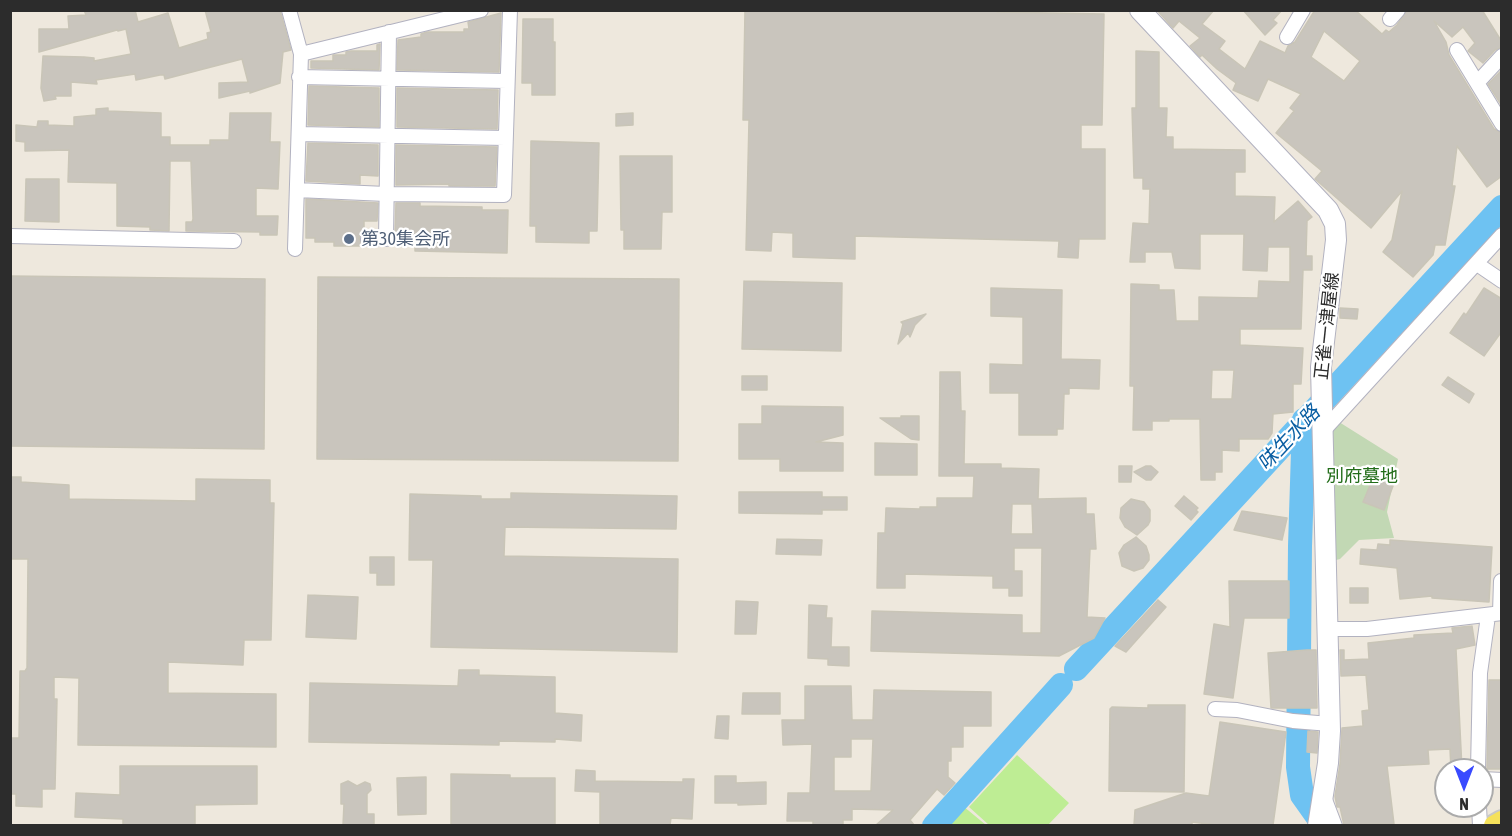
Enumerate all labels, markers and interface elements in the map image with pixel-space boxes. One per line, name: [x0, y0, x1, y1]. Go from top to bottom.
place label: 第30集会所: [361, 228, 450, 250]
marker: 第30集会所: [342, 232, 356, 246]
street label: 正雀一津屋線: [1311, 271, 1343, 381]
water label: 味生水路: [1253, 401, 1325, 475]
park label: 別府墓地: [1326, 465, 1398, 487]
north arrow: [1434, 758, 1494, 818]
text: N: [1459, 795, 1469, 813]

